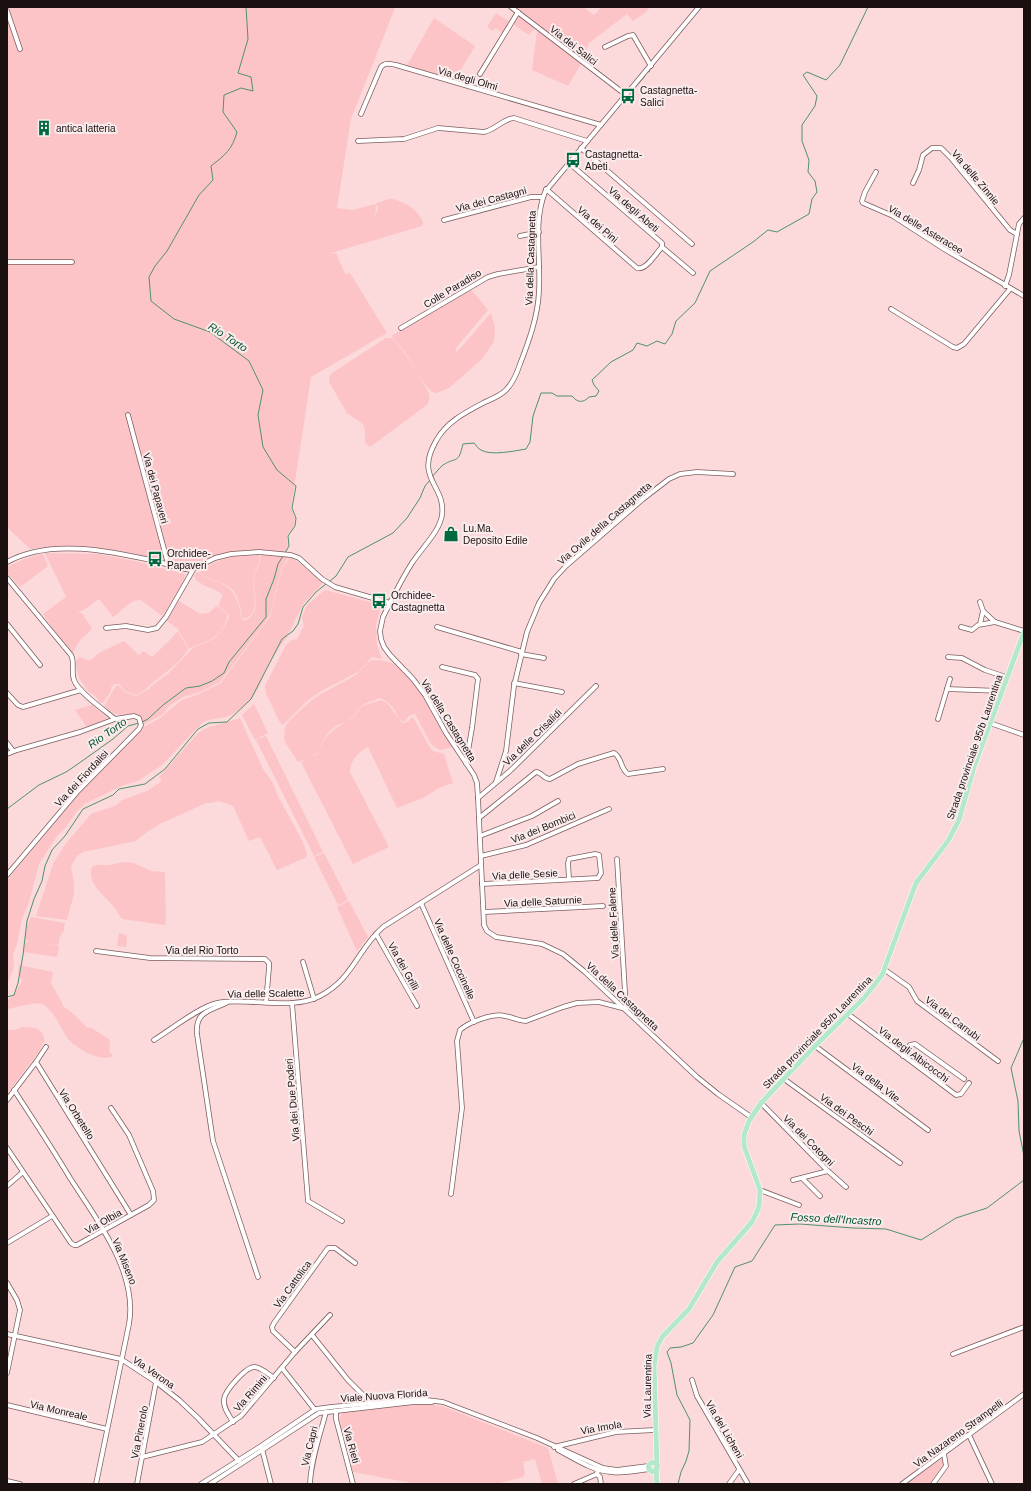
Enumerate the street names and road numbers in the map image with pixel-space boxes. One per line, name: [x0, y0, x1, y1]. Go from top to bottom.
street label: Via dei Salici: [548, 23, 600, 67]
street label: Via degli Olmi: [437, 65, 499, 92]
street label: Via delle Zinnie: [949, 148, 1002, 207]
street label: Via degli Abeti: [606, 184, 661, 234]
street label: Via dei Castagni: [455, 185, 528, 214]
street label: Via delle Asteracee: [886, 203, 966, 256]
street label: Via dei Pini: [575, 204, 620, 245]
street label: Via della Castagnetta: [523, 210, 538, 306]
street label: Colle Paradiso: [422, 267, 483, 310]
street label: Via dei Papaveri: [141, 452, 170, 525]
street label: Via Ovile della Castagnetta: [555, 479, 654, 567]
street label: Strada provinciale 95/b Laurentina: [944, 673, 1005, 821]
street label: Via della Castagnetta: [419, 677, 479, 764]
street label: Via delle Crisalidi: [501, 707, 564, 768]
street label: Via dei Fiordalisi: [52, 748, 110, 809]
street label: Via dei Bombici: [509, 809, 577, 845]
street label: Via delle Sesie: [492, 867, 559, 882]
street label: Via delle Falene: [606, 887, 621, 959]
street label: Via delle Saturnie: [504, 894, 583, 909]
street label: Via delle Coccinelle: [432, 917, 477, 1002]
street label: Via dei Grilli: [386, 940, 421, 992]
street label: Via del Rio Torto: [165, 945, 239, 956]
street label: Via della Castagnetta: [584, 960, 661, 1033]
street label: Strada provinciale 95/b Laurentina: [760, 973, 875, 1091]
street label: Via delle Scalette: [227, 987, 305, 1000]
street label: Via dei Carrubi: [923, 994, 982, 1043]
street label: Via degli Albicocchi: [876, 1024, 951, 1085]
street label: Via dei Due Poderi: [283, 1058, 302, 1142]
street label: Via della Vite: [849, 1061, 903, 1105]
street label: Via Orbetello: [57, 1087, 97, 1142]
street label: Via dei Peschi: [818, 1091, 876, 1137]
street label: Via dei Cotogni: [781, 1113, 836, 1168]
street label: Via Olbia: [83, 1206, 124, 1236]
street label: Via Miseno: [110, 1236, 139, 1286]
street label: Via Cattolica: [272, 1258, 314, 1310]
street label: Via Laurentina: [641, 1353, 654, 1418]
street label: Via Verona: [131, 1354, 177, 1391]
street label: Via Rimini: [232, 1373, 269, 1414]
street label: Viale Nuova Florida: [340, 1387, 428, 1404]
street label: Via Nazareno Strampelli: [912, 1397, 1005, 1469]
street label: Via dei Licheni: [704, 1398, 746, 1460]
street label: Via Monreale: [29, 1399, 89, 1423]
street label: Via Pinerolo: [129, 1404, 150, 1460]
street label: Via Imola: [580, 1418, 623, 1437]
street label: Via Capri: [299, 1425, 320, 1467]
street label: Via Rieti: [341, 1426, 362, 1464]

